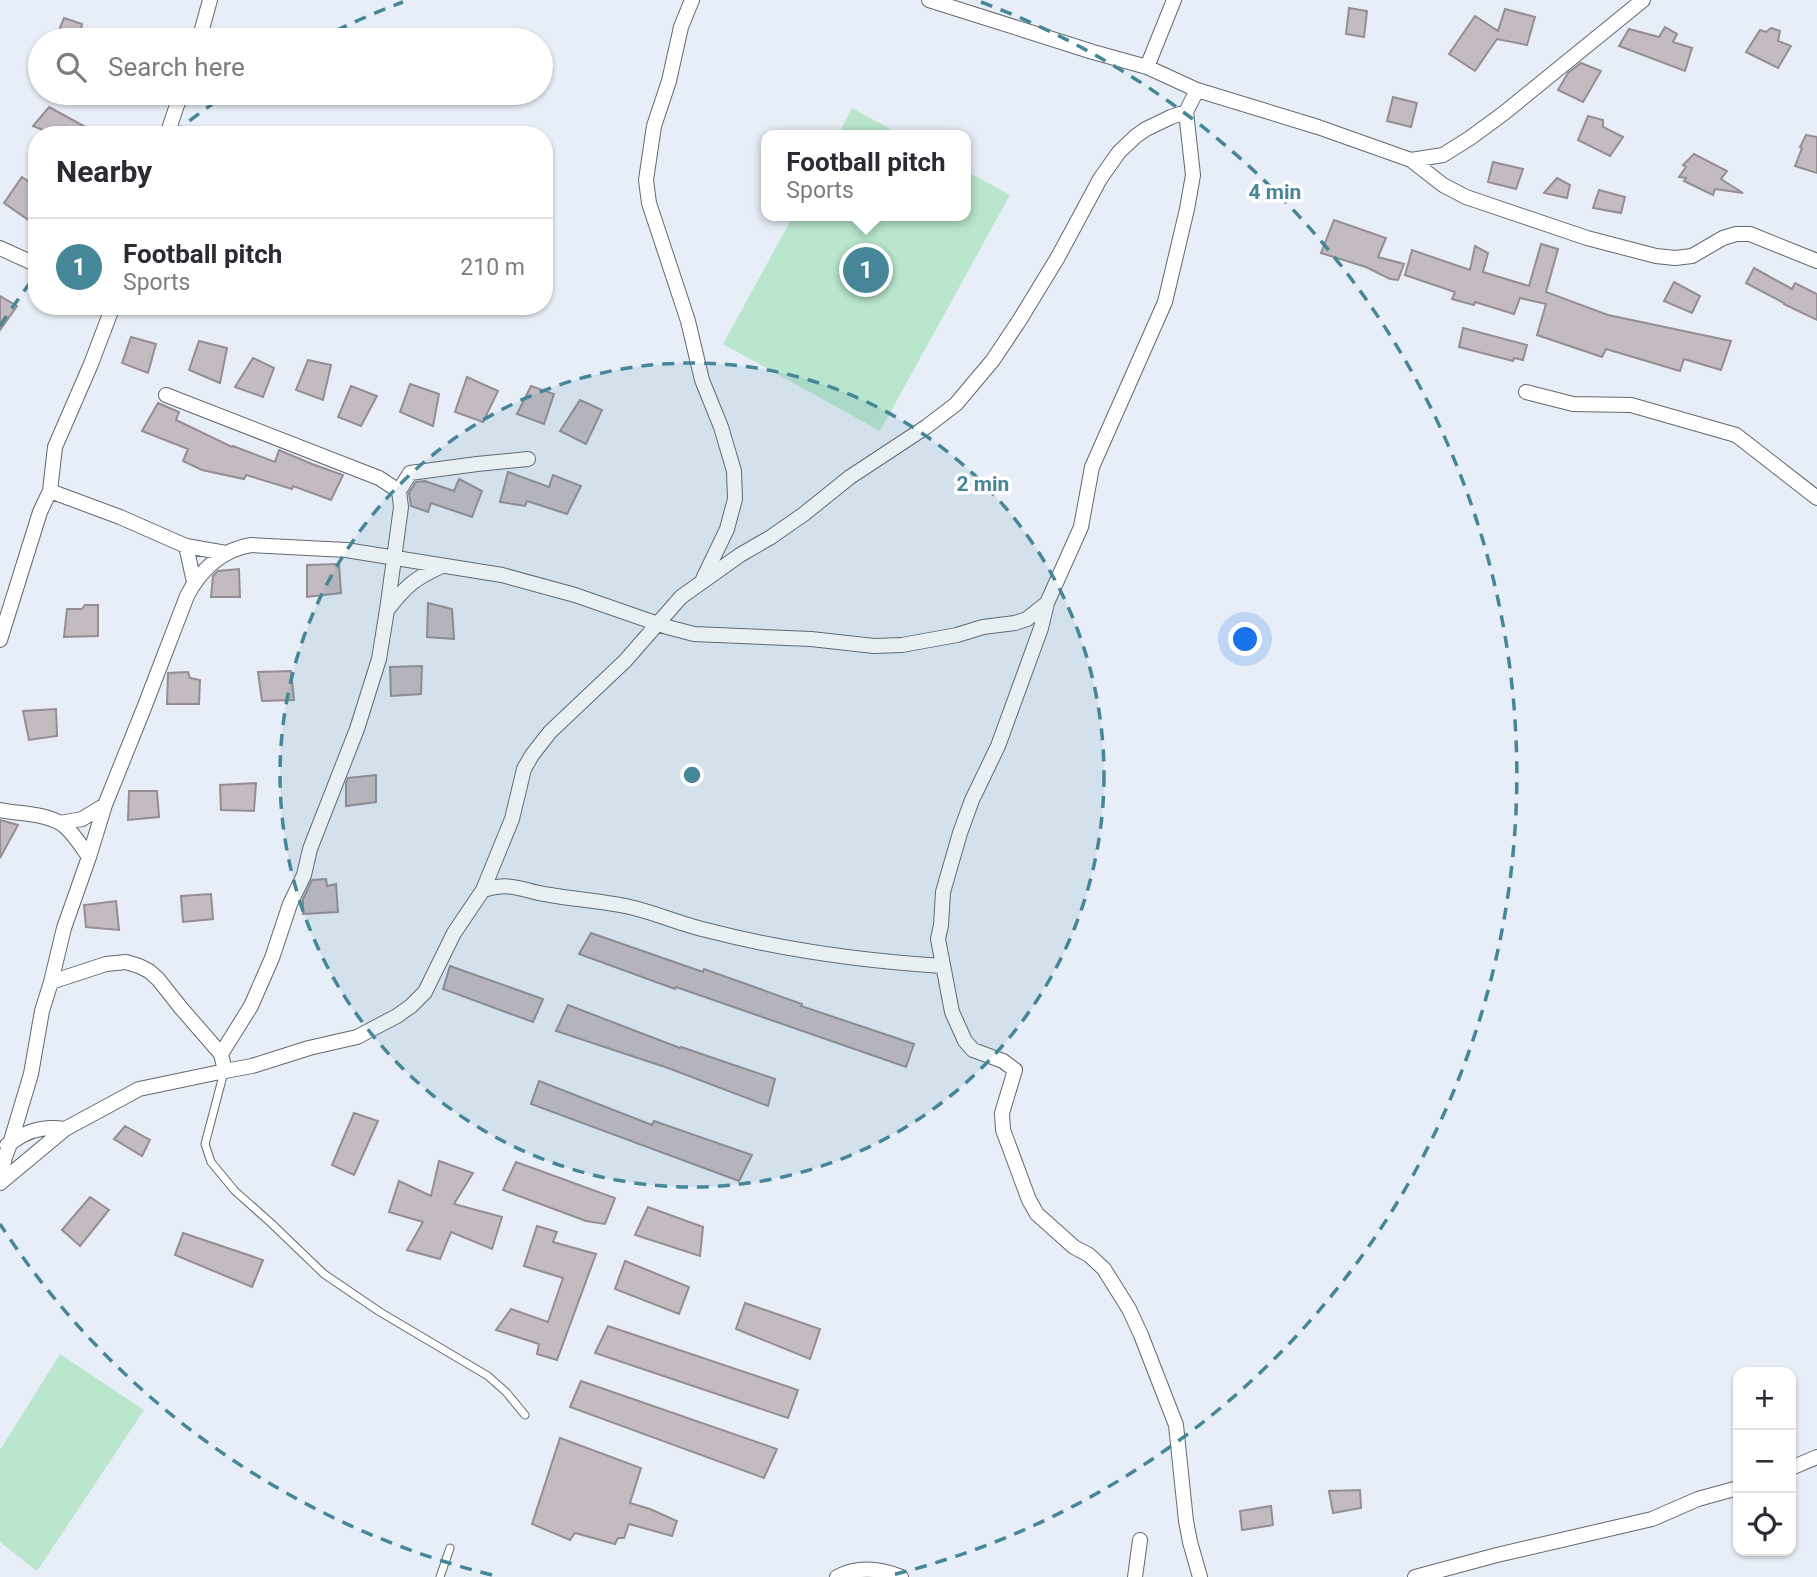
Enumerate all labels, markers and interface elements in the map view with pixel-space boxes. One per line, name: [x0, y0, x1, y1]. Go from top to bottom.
search box: [28, 28, 553, 105]
icon: search: [52, 48, 90, 86]
text: Search here: [108, 52, 245, 82]
popup: [761, 130, 971, 221]
text: Football pitch: [786, 147, 946, 177]
text: Nearby: [56, 154, 152, 189]
text: Sports: [786, 177, 854, 204]
text: 4 min: [1249, 180, 1301, 204]
text: Football pitch: [123, 239, 282, 269]
pin: 1: [843, 244, 889, 296]
text: 1: [72, 254, 86, 281]
text: 210 m: [460, 254, 525, 281]
text: Sports: [123, 269, 190, 296]
text: 2 min: [957, 472, 1009, 496]
your location: [1228, 622, 1262, 656]
centre of rings: [680, 763, 704, 787]
map controls: [1733, 1367, 1796, 1556]
button: +: [1733, 1367, 1796, 1430]
button: −: [1733, 1430, 1796, 1493]
button: locate: [1733, 1493, 1796, 1556]

